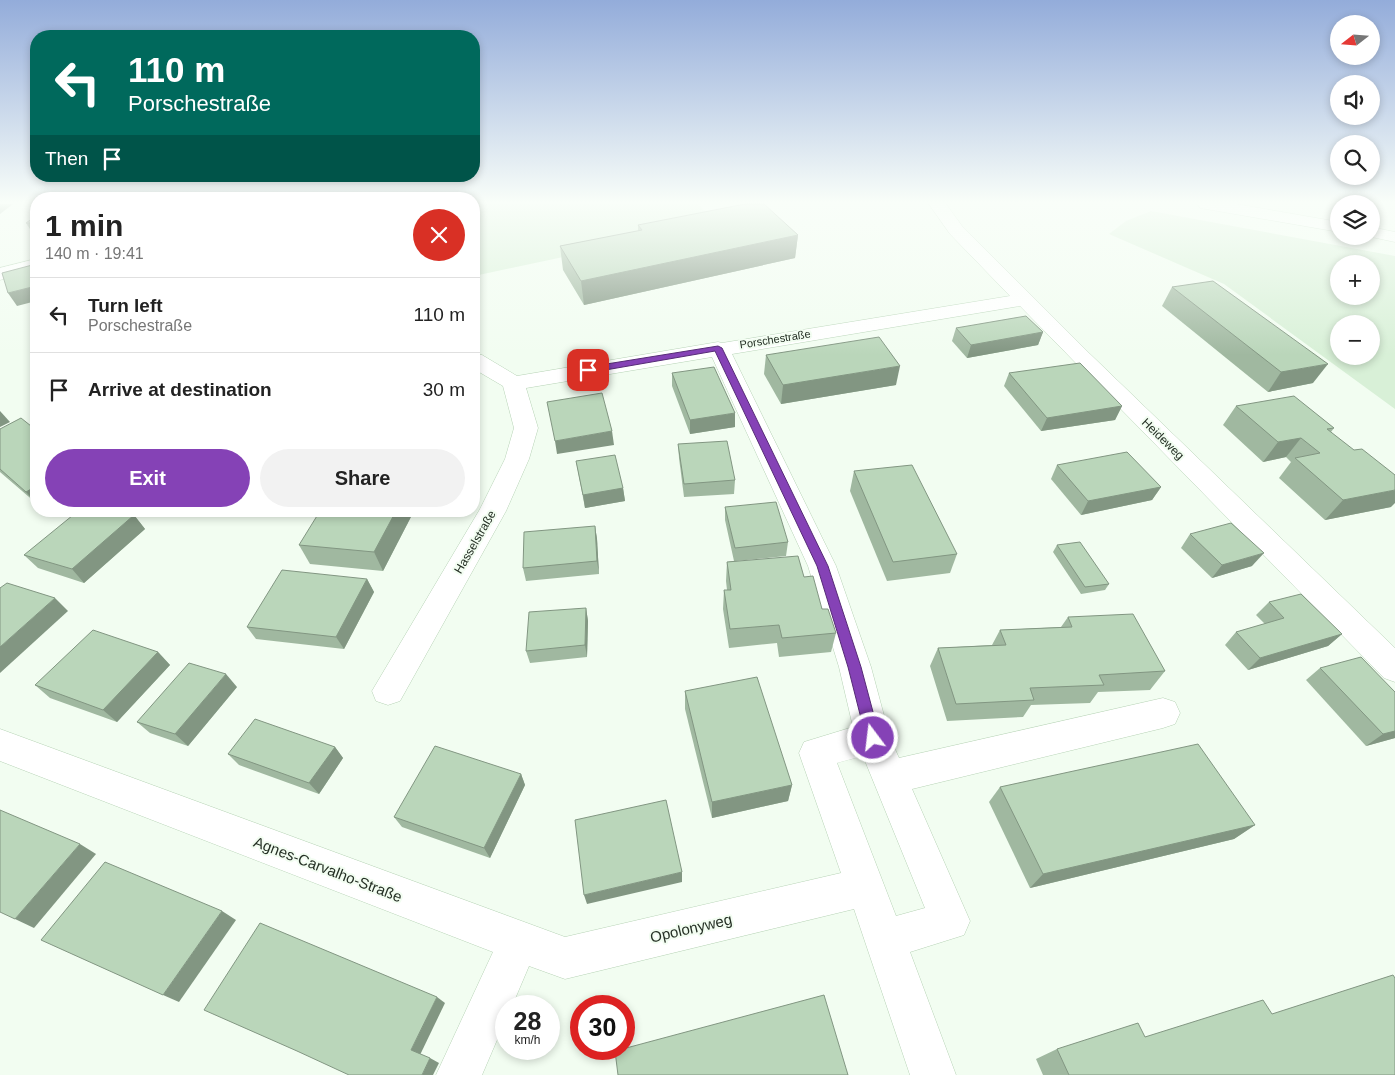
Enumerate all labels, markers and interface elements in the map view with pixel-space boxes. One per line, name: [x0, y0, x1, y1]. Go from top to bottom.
north arrow: [1330, 15, 1380, 65]
map controls: [1330, 15, 1380, 365]
icon: left: [45, 50, 110, 115]
text: 110 m: [128, 50, 225, 89]
button: sound: [1330, 75, 1380, 125]
text: Porschestraße: [128, 91, 271, 116]
button: search: [1330, 135, 1380, 185]
icon: arrive: [98, 145, 126, 173]
text: Then: [45, 148, 88, 169]
button: layers: [1330, 195, 1380, 245]
text: 1 min: [45, 209, 123, 242]
button: close: [413, 209, 465, 261]
text: 140 m · 19:41: [45, 245, 144, 262]
button: +: [1330, 255, 1380, 305]
text: Turn left: [88, 295, 163, 316]
icon: left: [45, 301, 73, 329]
text: 110 m: [414, 304, 465, 325]
button: −: [1330, 315, 1380, 365]
text: Porschestraße: [88, 317, 192, 334]
street label: Porschestraße: [739, 327, 811, 351]
pin: [567, 349, 609, 391]
icon: arrive: [574, 356, 602, 384]
icon: arrive: [45, 376, 73, 404]
text: Arrive at destination: [88, 379, 272, 400]
text: 30 m: [423, 379, 465, 400]
street label: Heideweg: [1139, 415, 1187, 463]
button: Exit: [45, 449, 250, 507]
button: Share: [260, 449, 465, 507]
street label: Hasselstraße: [451, 508, 499, 576]
position arrow: [846, 711, 898, 763]
street label: Agnes-Carvalho-Straße: [251, 833, 405, 905]
street label: Opolonyweg: [648, 910, 734, 946]
speed limit sign: 30: [570, 995, 635, 1060]
text: 28: [514, 1007, 541, 1035]
text: km/h: [514, 1033, 541, 1047]

